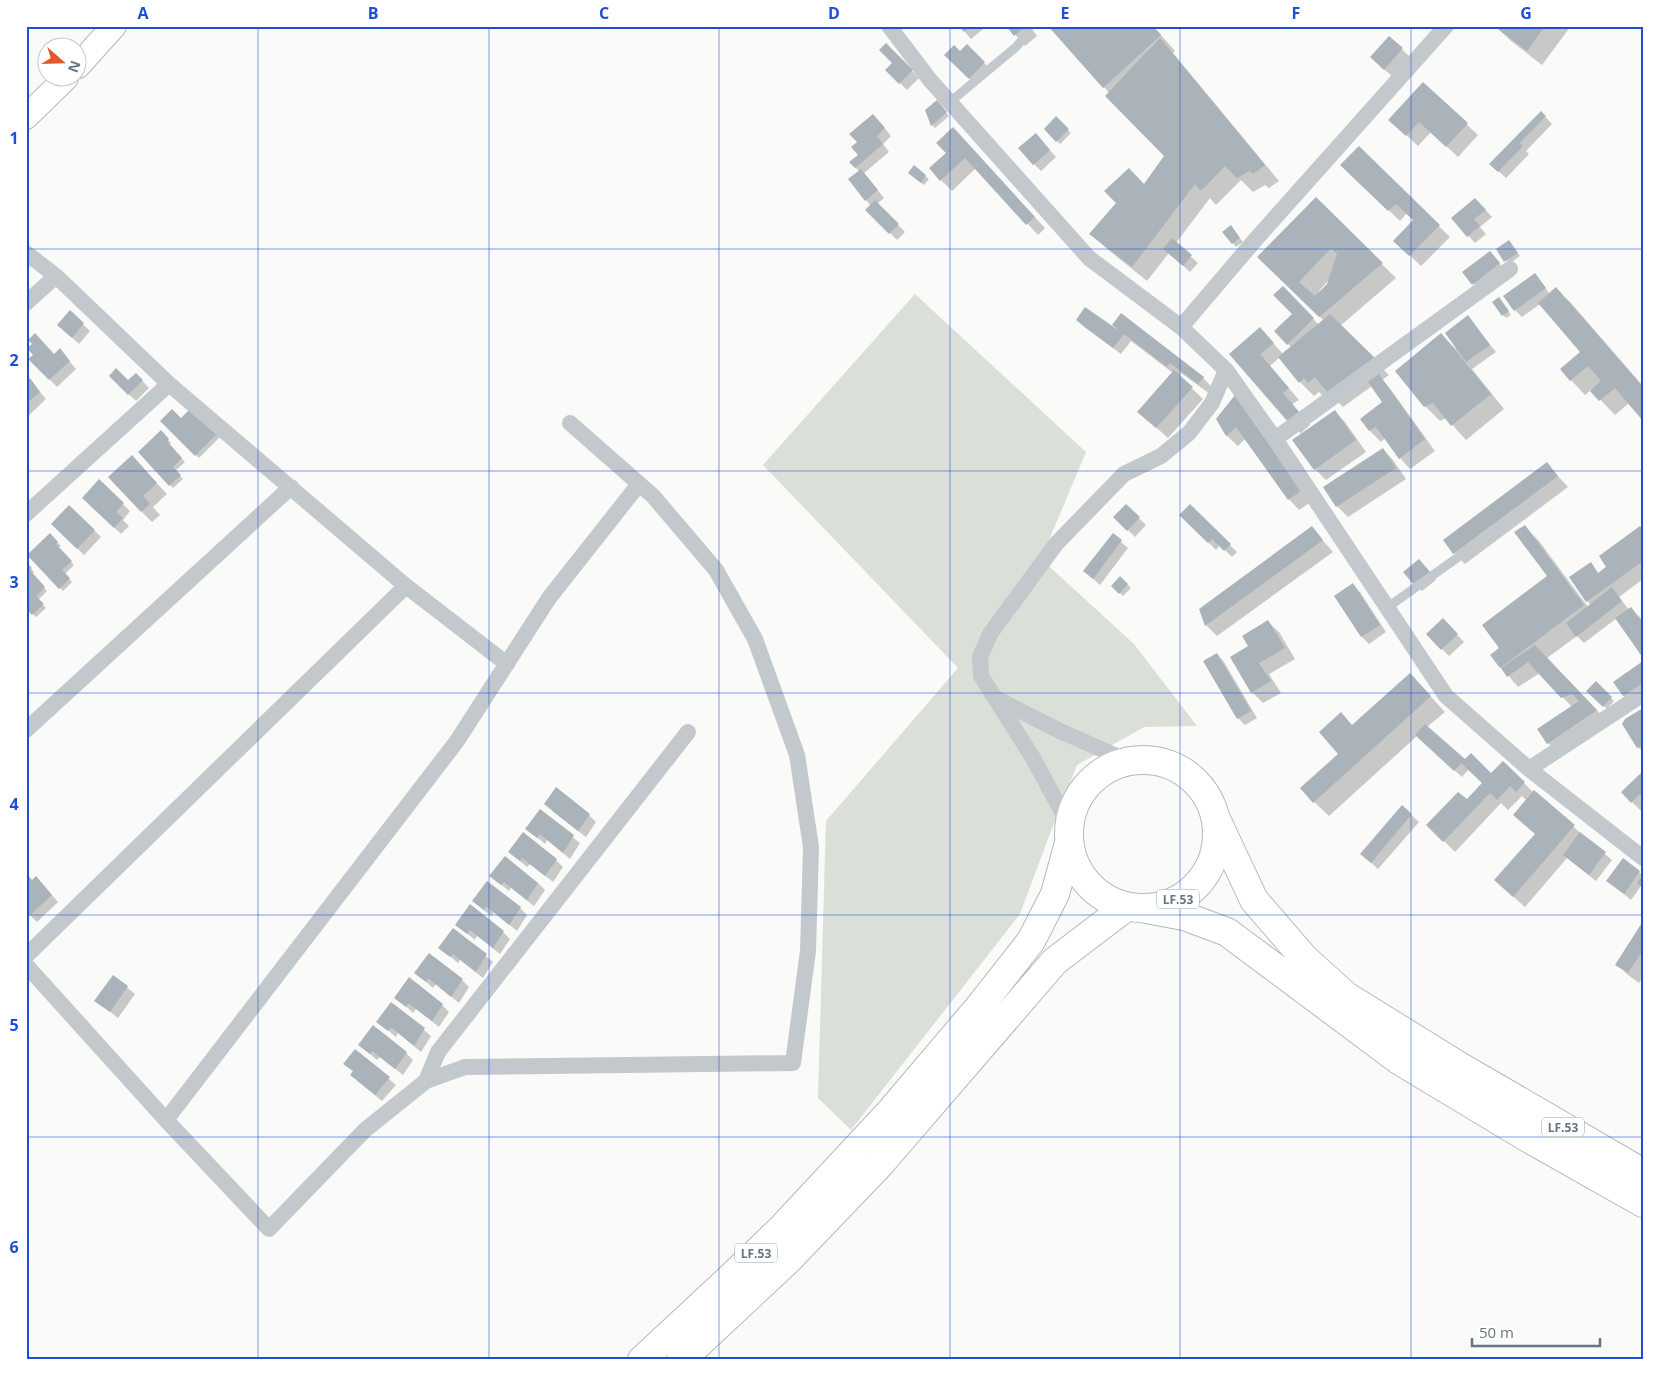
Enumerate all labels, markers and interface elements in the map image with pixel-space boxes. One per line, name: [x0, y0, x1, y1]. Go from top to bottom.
text: A: [137, 2, 149, 24]
text: B: [368, 2, 378, 24]
text: C: [599, 2, 609, 24]
text: D: [828, 2, 840, 24]
text: E: [1061, 2, 1070, 24]
text: F: [1292, 2, 1300, 24]
text: G: [1520, 2, 1532, 24]
north arrow: [38, 38, 88, 88]
text: N: [64, 58, 86, 75]
text: 1: [9, 127, 19, 149]
text: 2: [9, 349, 19, 371]
text: 3: [9, 571, 19, 593]
text: 4: [9, 793, 19, 815]
road number: LF.53: [1157, 890, 1199, 909]
text: 5: [9, 1014, 19, 1036]
road number: LF.53: [1542, 1118, 1584, 1136]
text: 6: [9, 1236, 19, 1258]
road number: LF.53: [735, 1244, 777, 1262]
scale bar: [1472, 1316, 1599, 1348]
text: 50 m: [1479, 1322, 1514, 1342]

